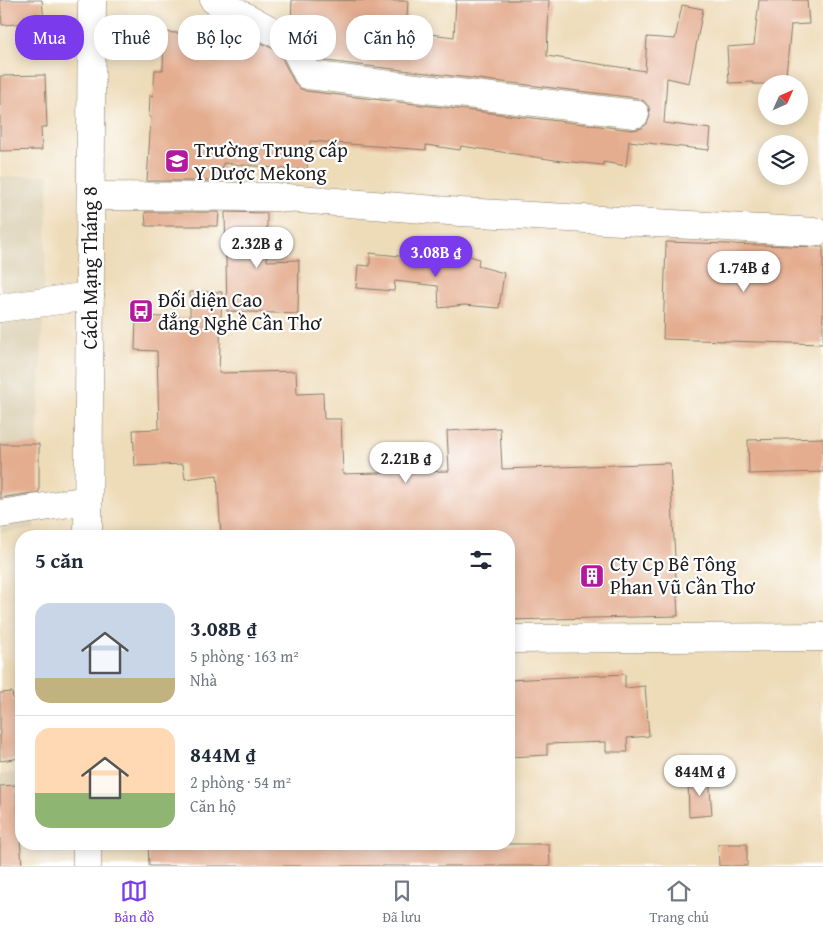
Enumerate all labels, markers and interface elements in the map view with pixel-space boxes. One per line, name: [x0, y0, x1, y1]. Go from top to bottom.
chip: Mua: [15, 15, 84, 60]
chip: Thuê: [94, 15, 168, 60]
chip: Bộ lọc: [178, 15, 260, 60]
chip: Mới: [270, 15, 336, 60]
chip: Căn hộ: [346, 15, 433, 60]
north arrow: [758, 75, 808, 125]
map controls: [758, 75, 808, 185]
place label: Trường Trung cấp Y Dược Mekong: [194, 135, 348, 187]
button: layers: [758, 135, 808, 185]
school or university icon: Trường Trung cấp Y Dược Mekong: [164, 148, 190, 174]
street label: Cách Mạng Tháng 8: [75, 186, 104, 350]
pin: 2.32B ₫: [211, 226, 303, 269]
text: 2.32B ₫: [231, 231, 283, 255]
pin: 3.08B ₫: [390, 236, 482, 278]
text: 3.08B ₫: [410, 240, 462, 264]
pin: 1.74B ₫: [698, 250, 790, 293]
text: 1.74B ₫: [718, 255, 770, 279]
place label: Đối diện Cao đẳng Nghề Cần Thơ: [158, 285, 322, 337]
bus stop icon: Đối diện Cao đẳng Nghề Cần Thơ: [128, 298, 154, 324]
pin: 2.21B ₫: [360, 442, 452, 484]
text: 2.21B ₫: [380, 446, 432, 470]
text: 5 căn: [35, 545, 83, 576]
icon: filters: [467, 546, 495, 574]
place label: Cty Cp Bê Tông Phan Vũ Cần Thơ: [610, 549, 756, 601]
building icon: Cty Cp Bê Tông Phan Vũ Cần Thơ: [579, 563, 605, 589]
text: 3.08B ₫: [190, 613, 257, 644]
icon: home: [75, 623, 135, 683]
text: 5 phòng · 163 m²: [190, 644, 299, 668]
text: Nhà: [190, 668, 217, 692]
text: 844M ₫: [190, 739, 256, 770]
icon: home: [75, 748, 135, 808]
pin: 844M ₫: [659, 754, 741, 797]
text: 844M ₫: [675, 759, 725, 783]
text: 2 phòng · 54 m²: [190, 770, 291, 794]
text: Căn hộ: [190, 794, 236, 818]
tab: Bản đồ: [114, 877, 154, 927]
tab: Đã lưu: [383, 877, 421, 927]
tab: Trang chủ: [649, 877, 709, 927]

